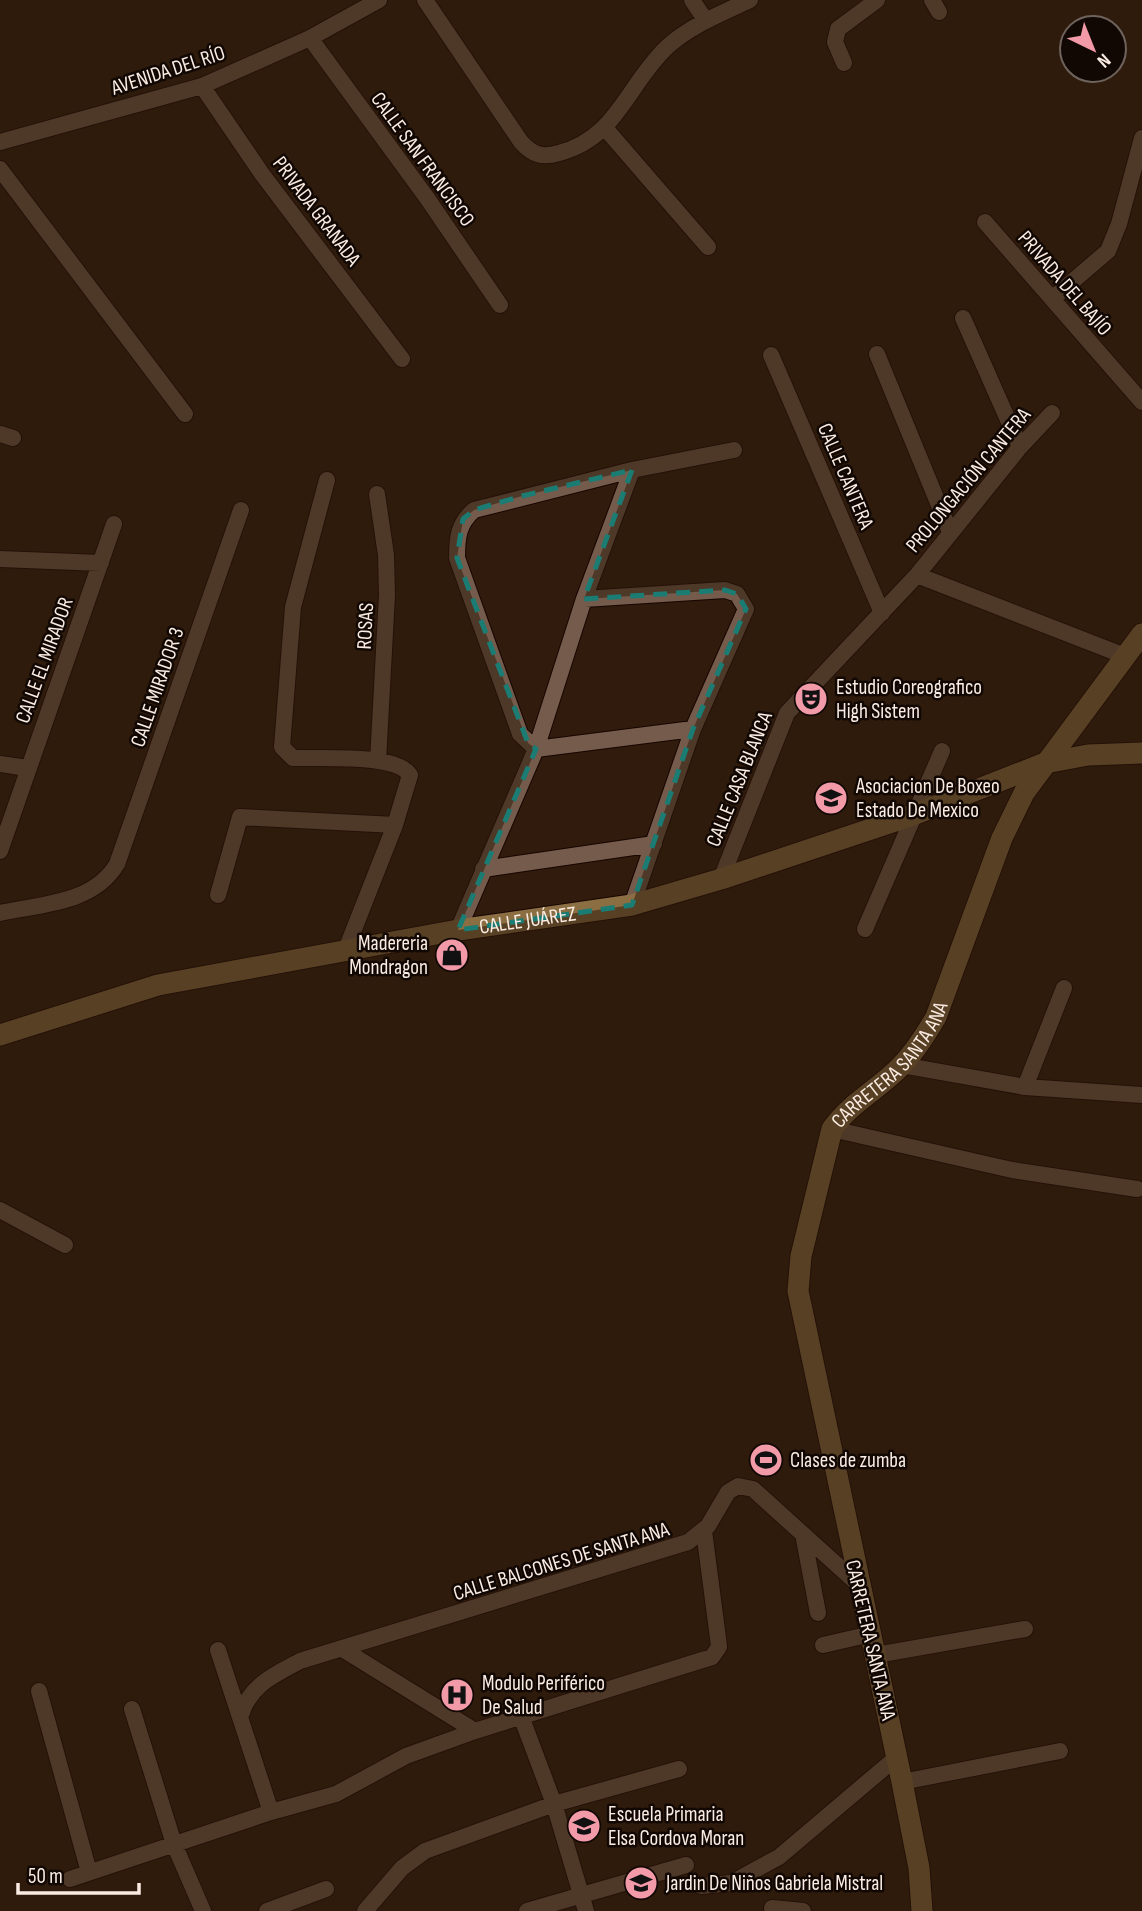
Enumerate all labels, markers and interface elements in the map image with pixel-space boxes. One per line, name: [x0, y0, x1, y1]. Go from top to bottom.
north arrow: [1058, 14, 1128, 84]
street label: AVENIDA DEL RÍO: [107, 40, 228, 101]
text: N: [1092, 48, 1115, 72]
street label: CALLE SAN FRANCISCO: [365, 87, 480, 231]
street label: PRIVADA GRANADA: [267, 152, 367, 272]
street label: PRIVADA DEL BAJÍO: [1012, 226, 1117, 341]
street label: PROLONGACIÓN CANTERA: [901, 402, 1037, 558]
street label: CALLE CANTERA: [812, 420, 879, 534]
street label: CALLE EL MIRADOR: [10, 594, 79, 727]
street label: ROSAS: [352, 602, 379, 650]
street label: CALLE MIRADOR 3: [125, 624, 190, 750]
place label: Estudio Coreografico High Sistem: [836, 675, 982, 724]
theatre icon: Estudio Coreografico High Sistem: [792, 680, 830, 718]
street label: CALLE CASA BLANCA: [701, 707, 778, 850]
place label: Asociacion De Boxeo Estado De Mexico: [855, 774, 1000, 823]
school or university icon: Asociacion De Boxeo Estado De Mexico: [812, 779, 850, 817]
street label: CALLE JUÁREZ: [478, 901, 578, 940]
place label: Madereria Mondragon: [349, 931, 428, 980]
shop icon: Madereria Mondragon: [433, 936, 471, 974]
street label: CARRETERA SANTA ANA: [826, 998, 954, 1133]
sports icon: Clases de zumba: [747, 1441, 785, 1479]
place label: Clases de zumba: [790, 1448, 906, 1473]
street label: CALLE BALCONES DE SANTA ANA: [450, 1516, 673, 1606]
street label: CARRETERA SANTA ANA: [840, 1558, 901, 1724]
place label: Modulo Periférico De Salud: [482, 1671, 605, 1720]
hospital icon: Modulo Periférico De Salud: [438, 1676, 476, 1714]
place label: Escuela Primaria Elsa Cordova Moran: [608, 1802, 744, 1851]
school or university icon: Escuela Primaria Elsa Cordova Moran: [565, 1807, 603, 1845]
scale bar: [18, 1852, 138, 1896]
text: 50 m: [28, 1864, 63, 1889]
school or university icon: Jardin De Niños Gabriela Mistral: [622, 1864, 660, 1902]
place label: Jardin De Niños Gabriela Mistral: [665, 1871, 883, 1896]

